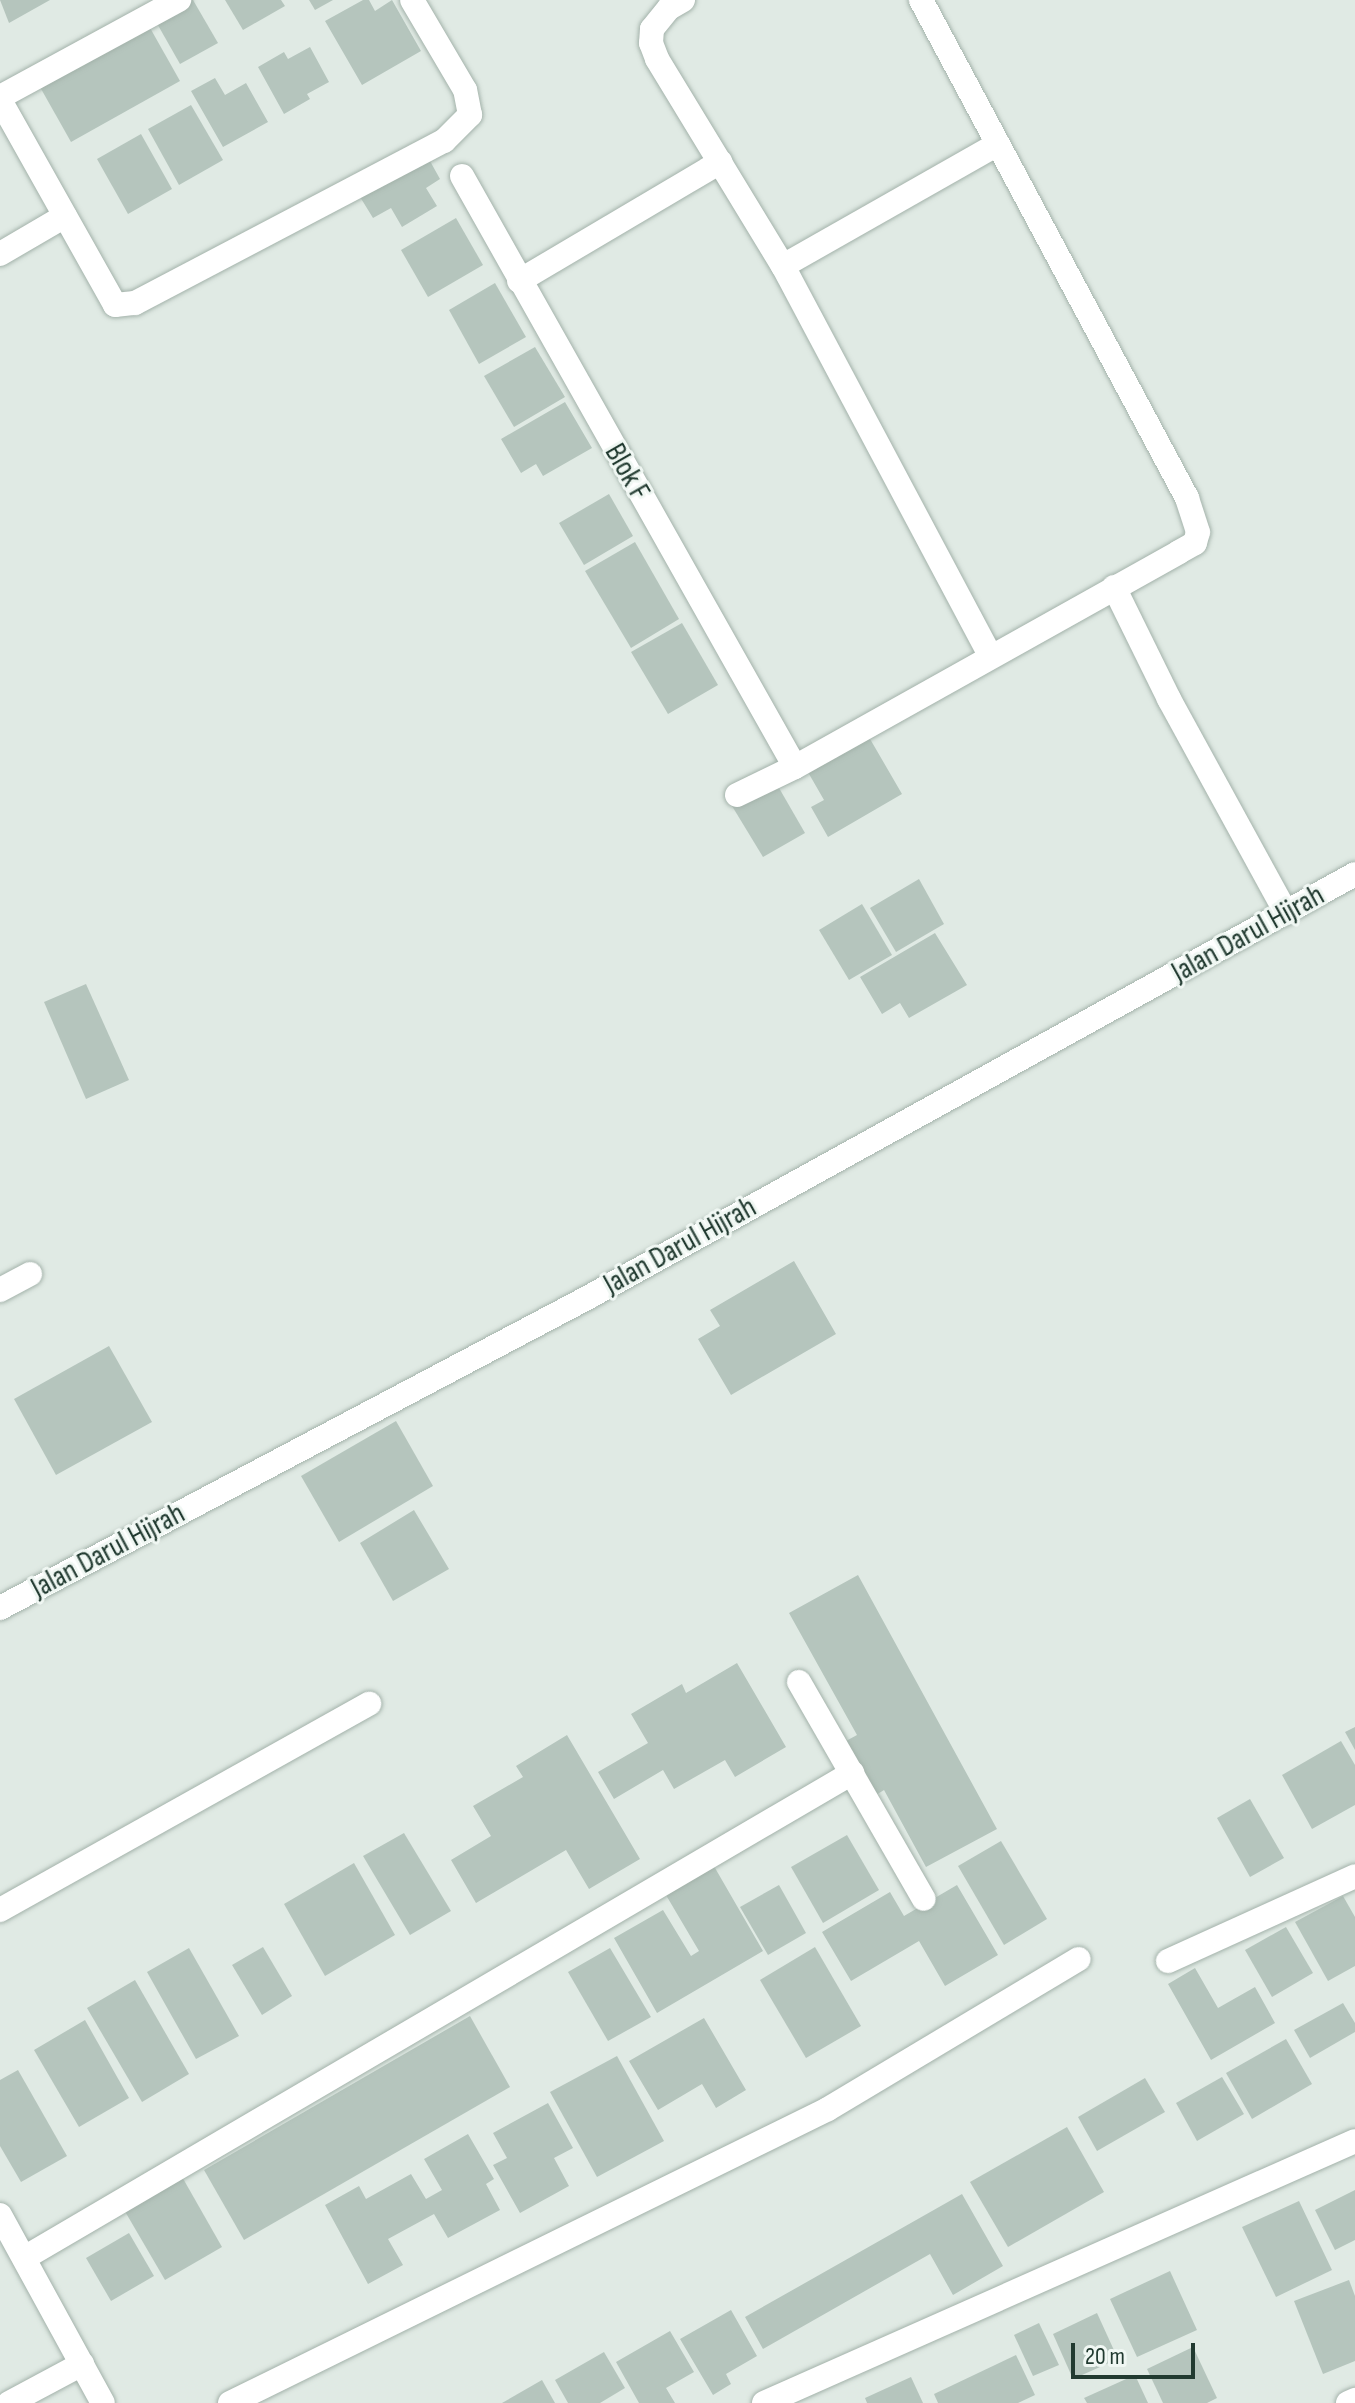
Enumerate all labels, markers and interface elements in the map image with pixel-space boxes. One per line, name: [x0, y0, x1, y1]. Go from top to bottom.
street label: Blok F: [597, 437, 657, 507]
street label: Jalan Darul Hijrah: [1165, 877, 1331, 991]
street label: Jalan Darul Hijrah: [597, 1189, 763, 1303]
street label: Jalan Darul Hijrah: [25, 1495, 191, 1607]
scale bar: [1075, 2327, 1199, 2377]
text: 20 m: [1085, 2342, 1125, 2371]

